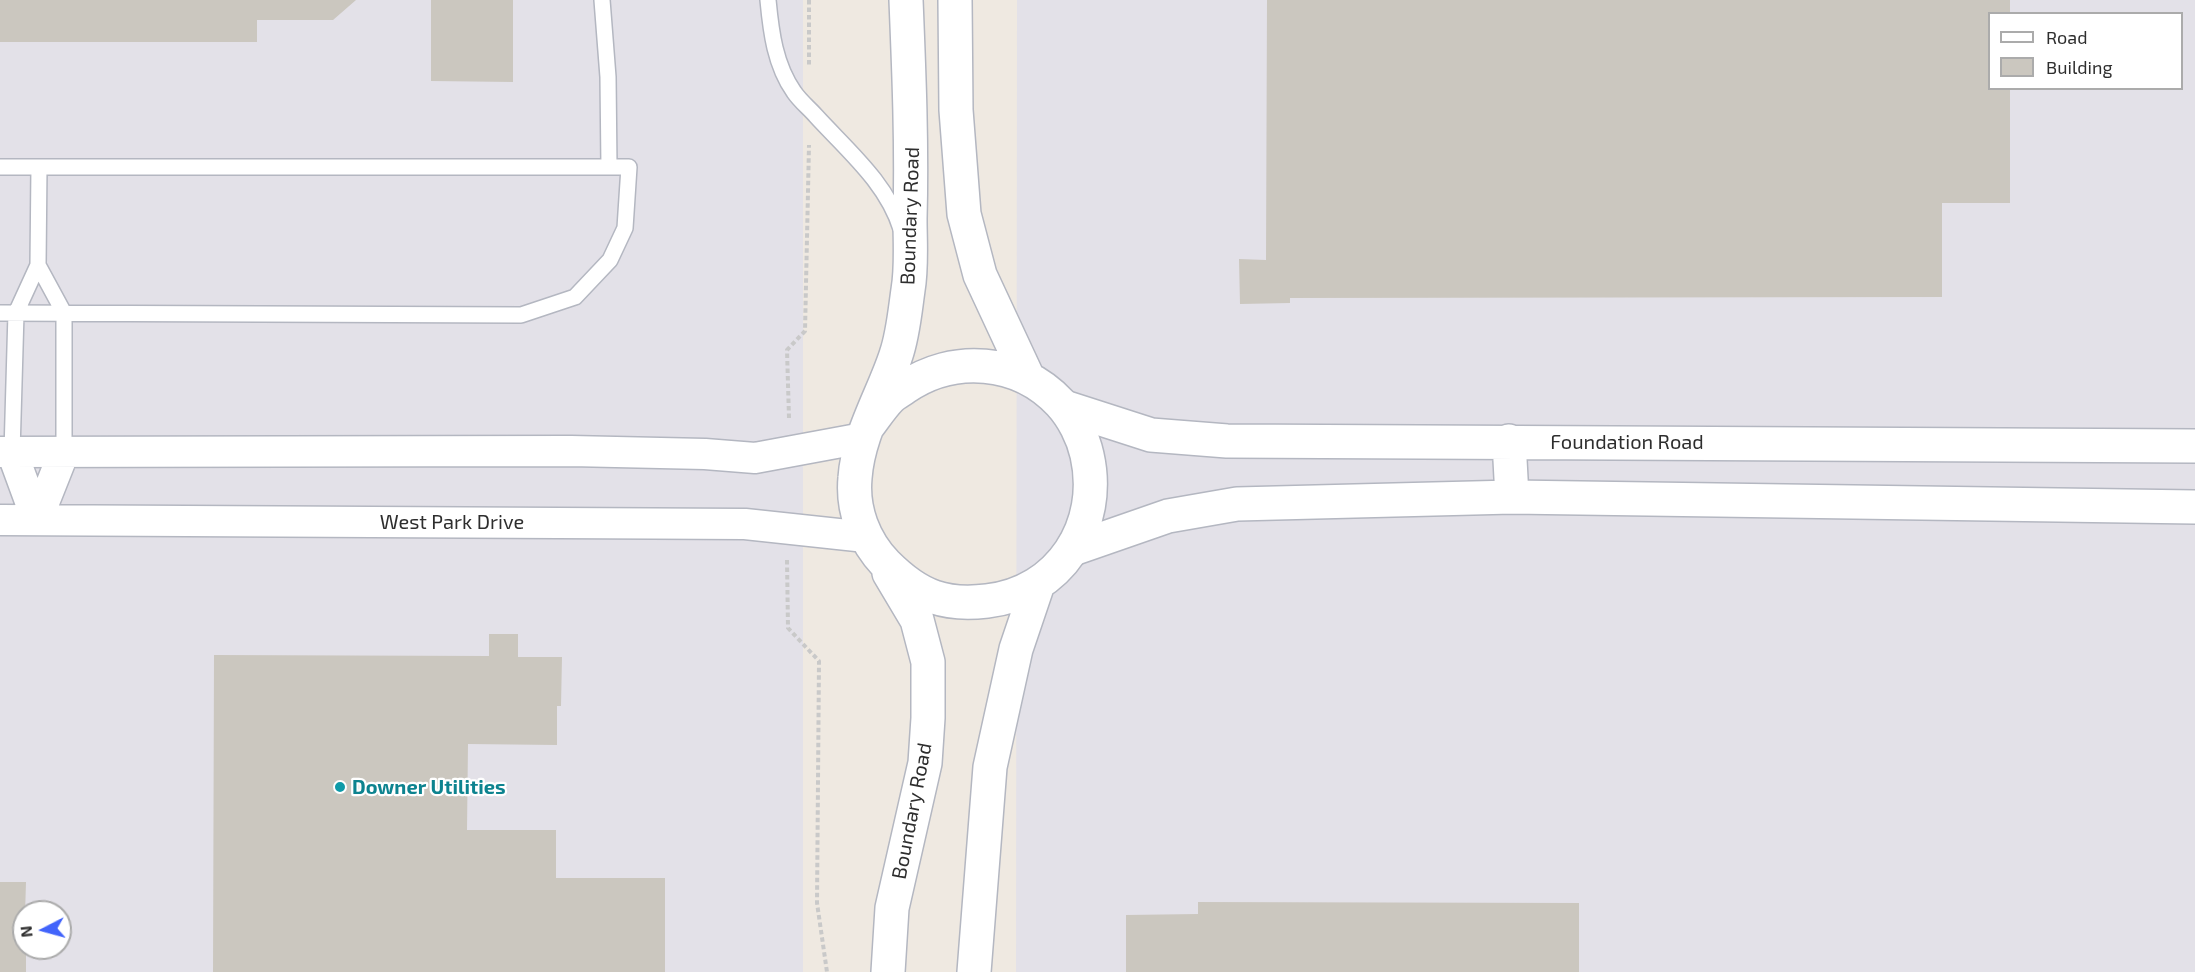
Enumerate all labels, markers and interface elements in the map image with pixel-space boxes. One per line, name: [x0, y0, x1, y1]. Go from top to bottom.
legend: [1988, 12, 2183, 90]
text: Road: [2046, 26, 2087, 48]
text: Building: [2046, 56, 2113, 78]
street label: Boundary Road: [896, 146, 924, 286]
street label: Foundation Road: [1550, 430, 1704, 454]
street label: West Park Drive: [380, 510, 524, 534]
street label: Boundary Road: [887, 741, 937, 881]
place label: Downer Utilities: [352, 775, 506, 799]
marker: Downer Utilities: [333, 780, 347, 794]
north arrow: [12, 900, 72, 960]
text: N: [16, 925, 36, 938]

